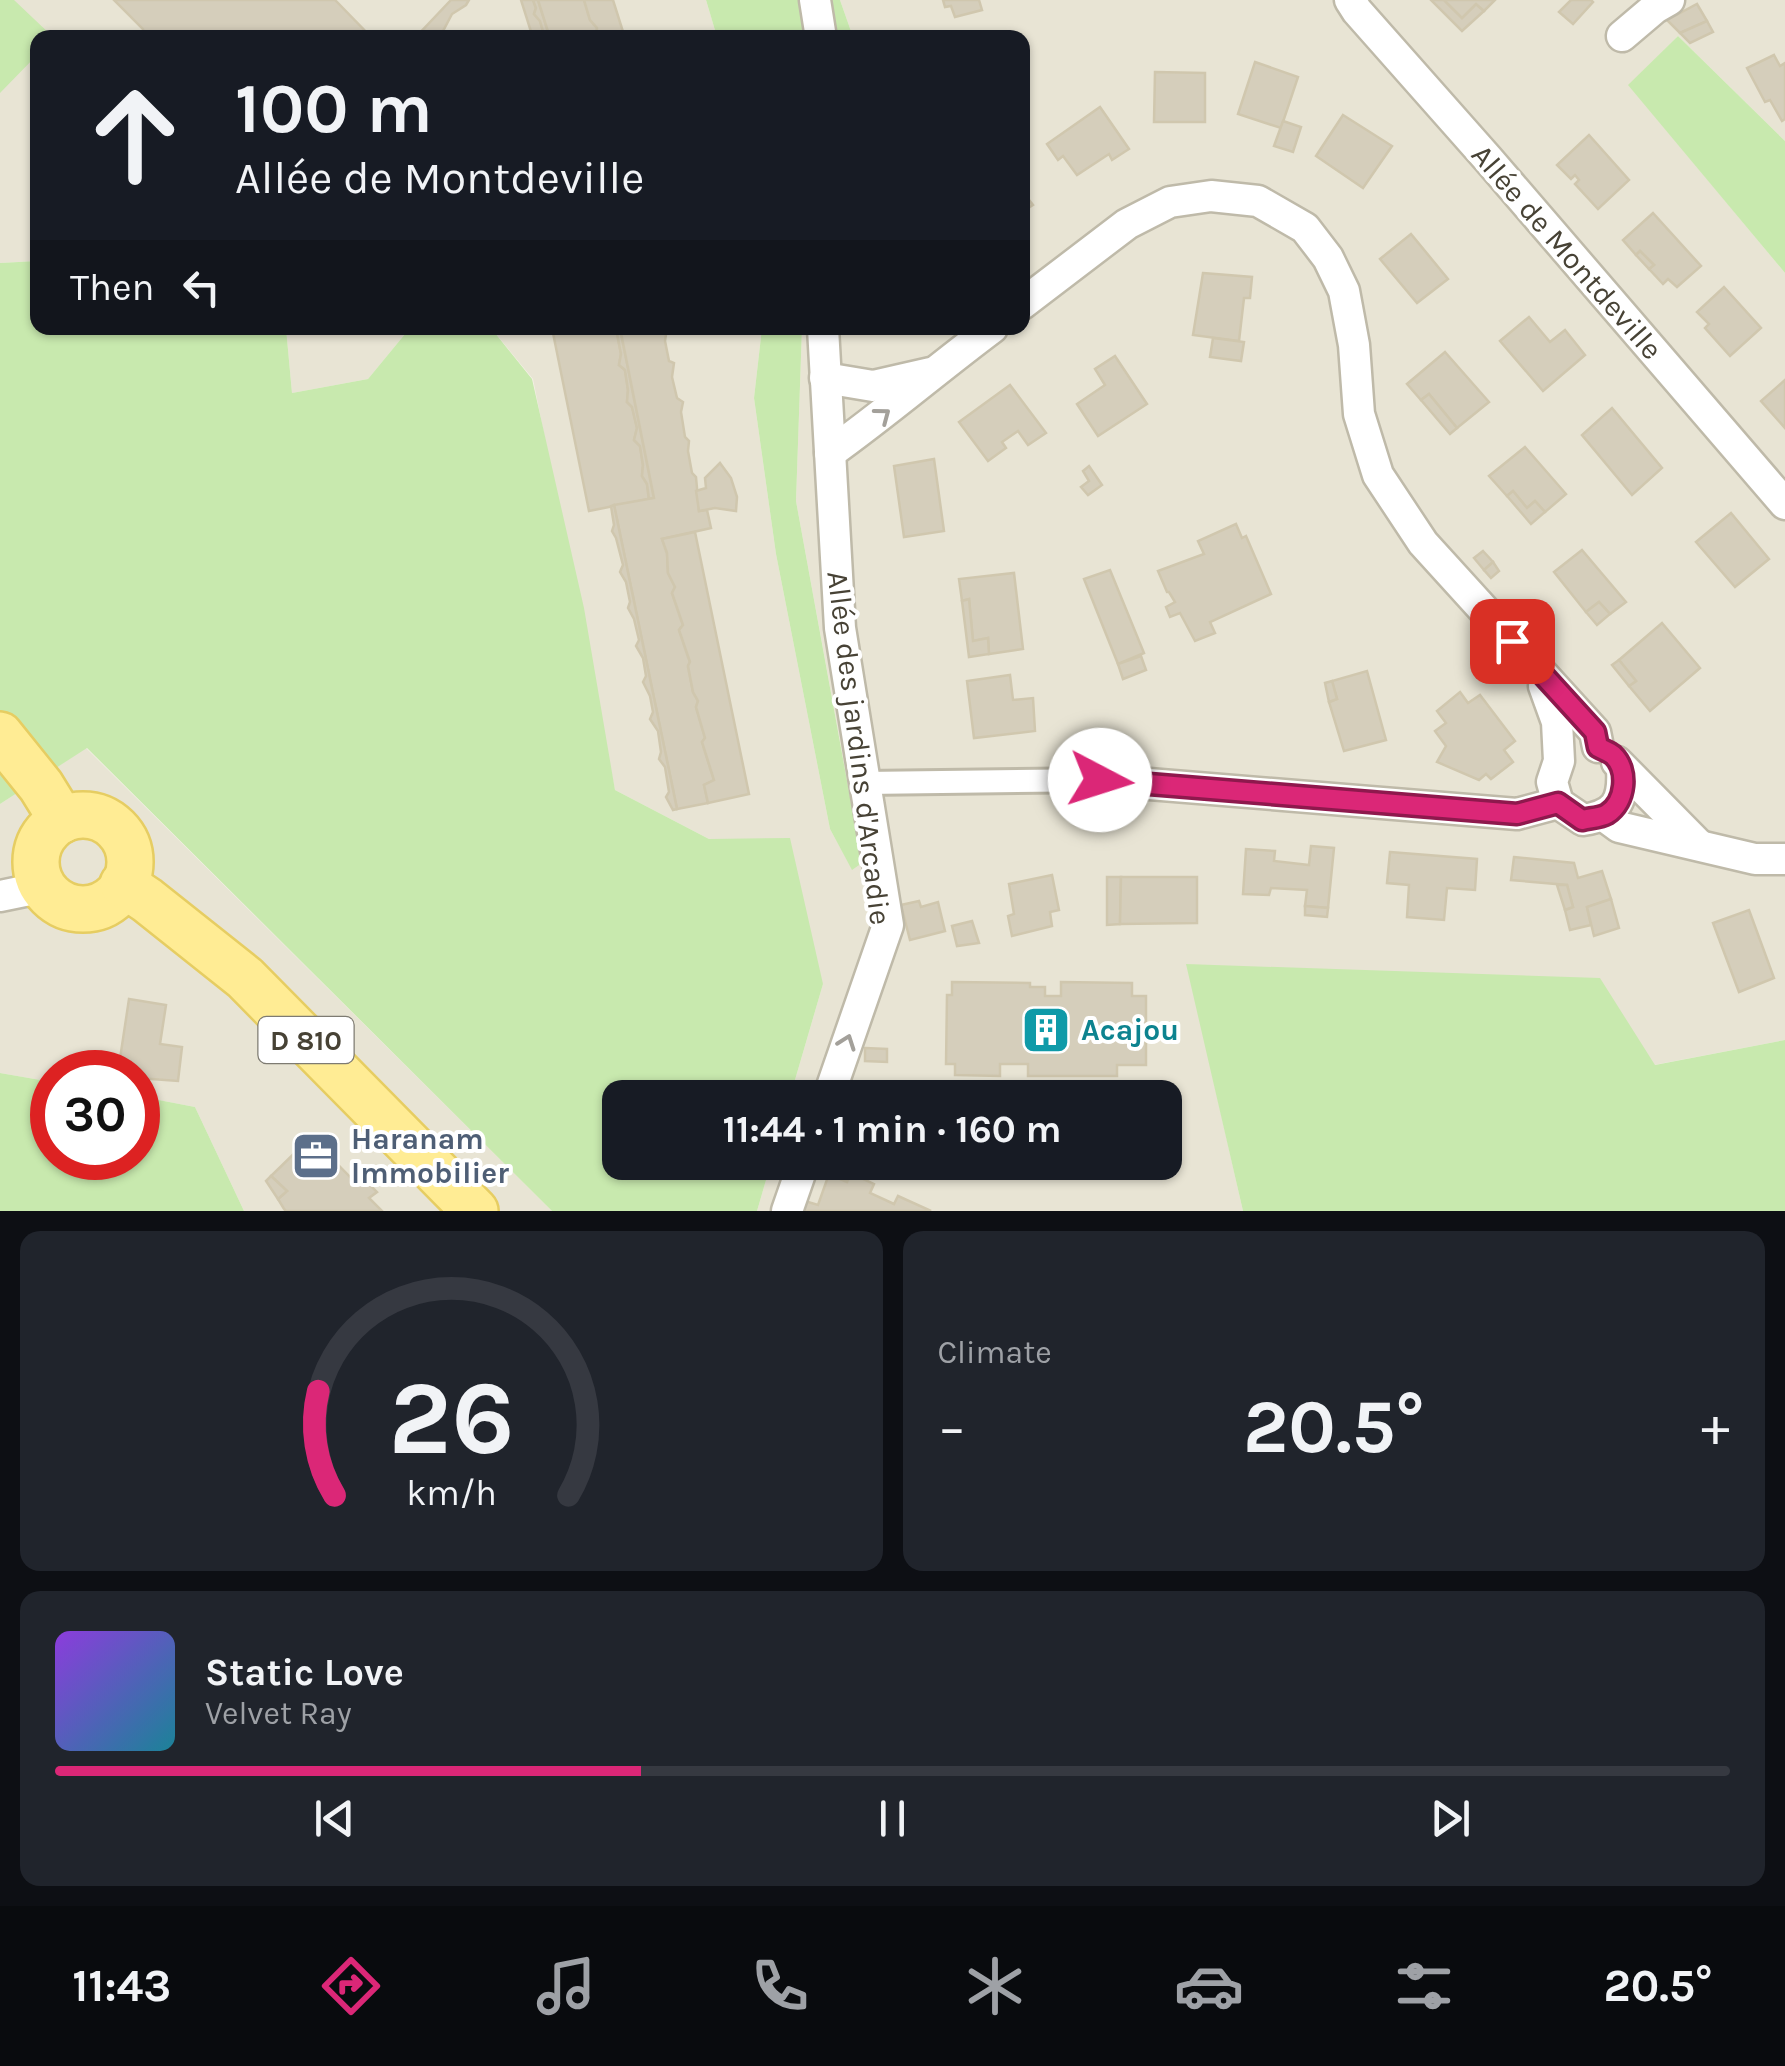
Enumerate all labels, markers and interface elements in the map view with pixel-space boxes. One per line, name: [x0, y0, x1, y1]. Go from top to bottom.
text: 100 m: [235, 68, 433, 150]
icon: ahead: [70, 70, 200, 200]
street label: Allée de Montdeville: [1464, 137, 1670, 367]
text: Allée de Montdeville: [235, 152, 644, 204]
icon: left: [174, 260, 229, 315]
text: Then: [70, 265, 154, 310]
one-way arrow: [872, 409, 890, 426]
street label: Allée des jardins d'Arcadie: [819, 569, 899, 927]
pin: [1470, 599, 1555, 684]
icon: arrive: [1485, 614, 1540, 669]
position arrow: [1048, 728, 1152, 832]
building icon: Acajou: [1020, 1004, 1072, 1056]
place label: Acajou: [1081, 1012, 1179, 1048]
road number: D 810: [258, 1017, 354, 1063]
one-way arrow: [836, 1035, 856, 1052]
speed limit sign: 30: [30, 1050, 160, 1180]
text: 11:44 · 1 min · 160 m: [722, 1107, 1062, 1152]
place label: Haranam Immobilier: [351, 1121, 509, 1191]
office icon: Haranam Immobilier: [290, 1130, 342, 1182]
text: Climate: [938, 1334, 1052, 1371]
text: 26: [388, 1358, 514, 1479]
text: 20.5°: [1243, 1383, 1425, 1471]
text: −: [938, 1395, 966, 1459]
text: +: [1701, 1395, 1730, 1459]
text: km/h: [406, 1472, 497, 1514]
text: Static Love: [205, 1650, 404, 1695]
text: Velvet Ray: [205, 1695, 352, 1732]
icon: previous: [307, 1791, 362, 1846]
icon: pause: [865, 1791, 920, 1846]
icon: next: [1423, 1791, 1478, 1846]
icon: directions: [316, 1951, 386, 2021]
icon: music: [531, 1951, 601, 2021]
icon: phone: [745, 1951, 815, 2021]
icon: climate: [960, 1951, 1030, 2021]
icon: car: [1174, 1951, 1244, 2021]
icon: filters: [1389, 1951, 1459, 2021]
text: 11:43: [72, 1960, 171, 2012]
text: 20.5°: [1604, 1960, 1713, 2012]

